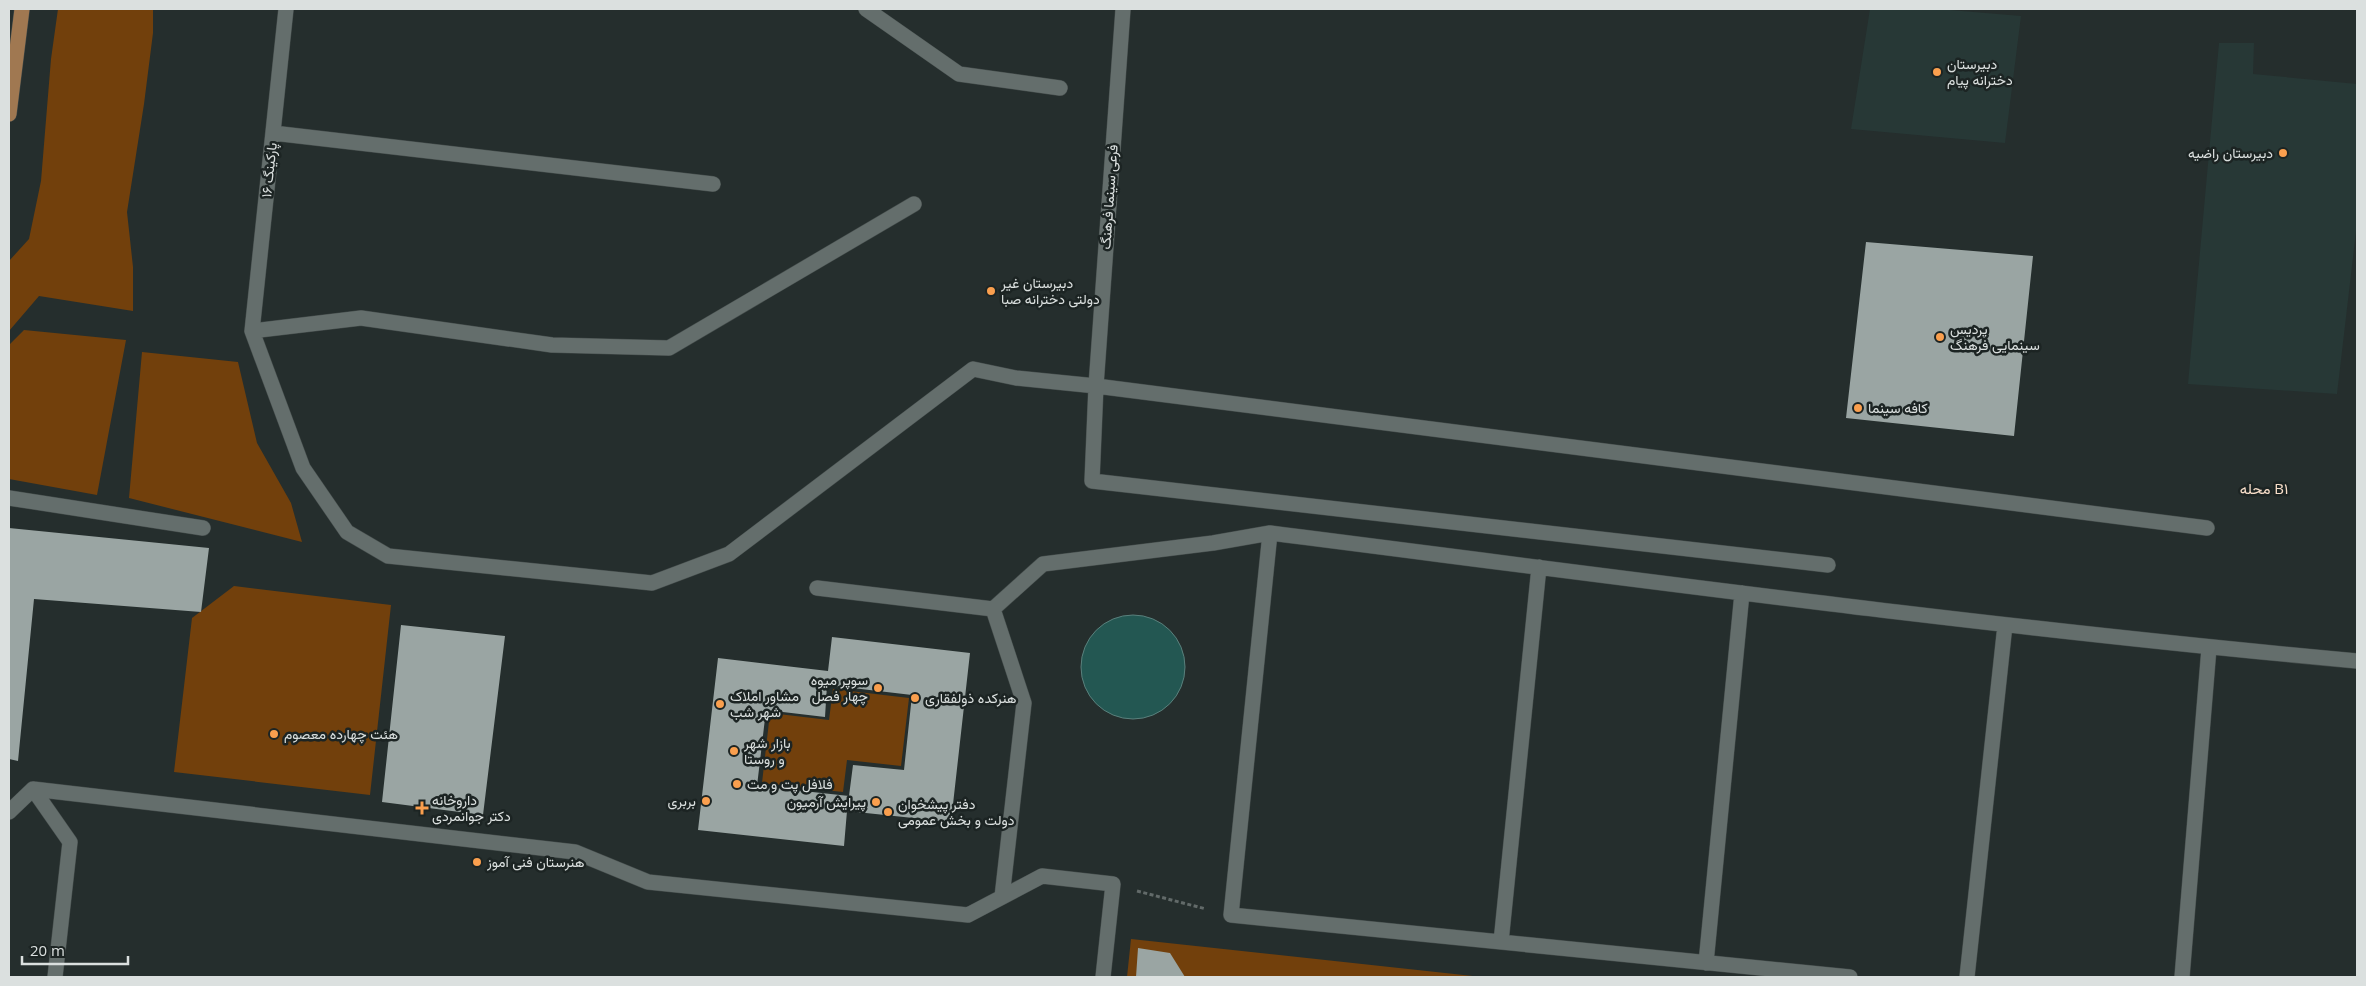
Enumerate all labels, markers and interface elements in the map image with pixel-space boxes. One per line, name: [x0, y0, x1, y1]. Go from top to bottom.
place label: دبیرستان دخترانه پیام: [1947, 54, 2013, 90]
marker: دبیرستان دخترانه پیام: [1931, 66, 1943, 78]
street label: پارکینگ ۱۶: [256, 141, 282, 199]
place label: دبیرستان راضیه: [2188, 143, 2273, 162]
street label: فرعی سینما فرهنگ: [1095, 144, 1122, 250]
marker: دبیرستان راضیه: [2277, 147, 2289, 159]
place label: دبیرستان غیر دولتی دخترانه صبا: [1000, 273, 1100, 308]
marker: دبیرستان غیر دولتی دخترانه صبا: [985, 285, 997, 297]
place label: پردیس سینمایی فرهنگ: [1950, 319, 2040, 354]
marker: پردیس سینمایی فرهنگ: [1934, 331, 1946, 343]
place label: کافه سینما: [1868, 398, 1928, 417]
marker: کافه سینما: [1852, 402, 1864, 414]
district label: محله B۱: [2240, 478, 2288, 498]
place label: سوپر میوه چهار فصل: [811, 670, 868, 706]
marker: سوپر میوه چهار فصل: [872, 682, 884, 694]
place label: مشاور املاک شهر شب: [730, 686, 799, 721]
place label: هنرکده ذولفقاری: [925, 688, 1017, 707]
marker: هنرکده ذولفقاری: [909, 692, 921, 704]
marker: مشاور املاک شهر شب: [714, 698, 726, 710]
place label: هئت چهارده معصوم: [284, 724, 398, 744]
marker: هئت چهارده معصوم: [268, 728, 280, 740]
place label: بازار شهر و روستا: [743, 733, 791, 768]
marker: بازار شهر و روستا: [728, 745, 740, 757]
place label: فلافل پت و مت: [747, 774, 833, 794]
marker: فلافل پت و مت: [731, 778, 743, 790]
place label: داروخانه دکتر جوانمردی: [432, 790, 511, 825]
place label: بربری: [667, 791, 696, 810]
place label: پیرایش آرمیون: [787, 792, 866, 812]
place label: دفتر پیشخوان دولت و بخش عمومی: [898, 794, 1015, 829]
marker: بربری: [700, 795, 712, 807]
marker: پیرایش آرمیون: [870, 796, 882, 808]
marker: داروخانه دکتر جوانمردی: [416, 802, 428, 814]
marker: دفتر پیشخوان دولت و بخش عمومی: [882, 806, 894, 818]
place label: هنرستان فنی آموز: [486, 852, 585, 871]
marker: هنرستان فنی آموز: [471, 856, 483, 868]
scale bar: [22, 934, 129, 966]
text: 20 m: [30, 940, 65, 960]

